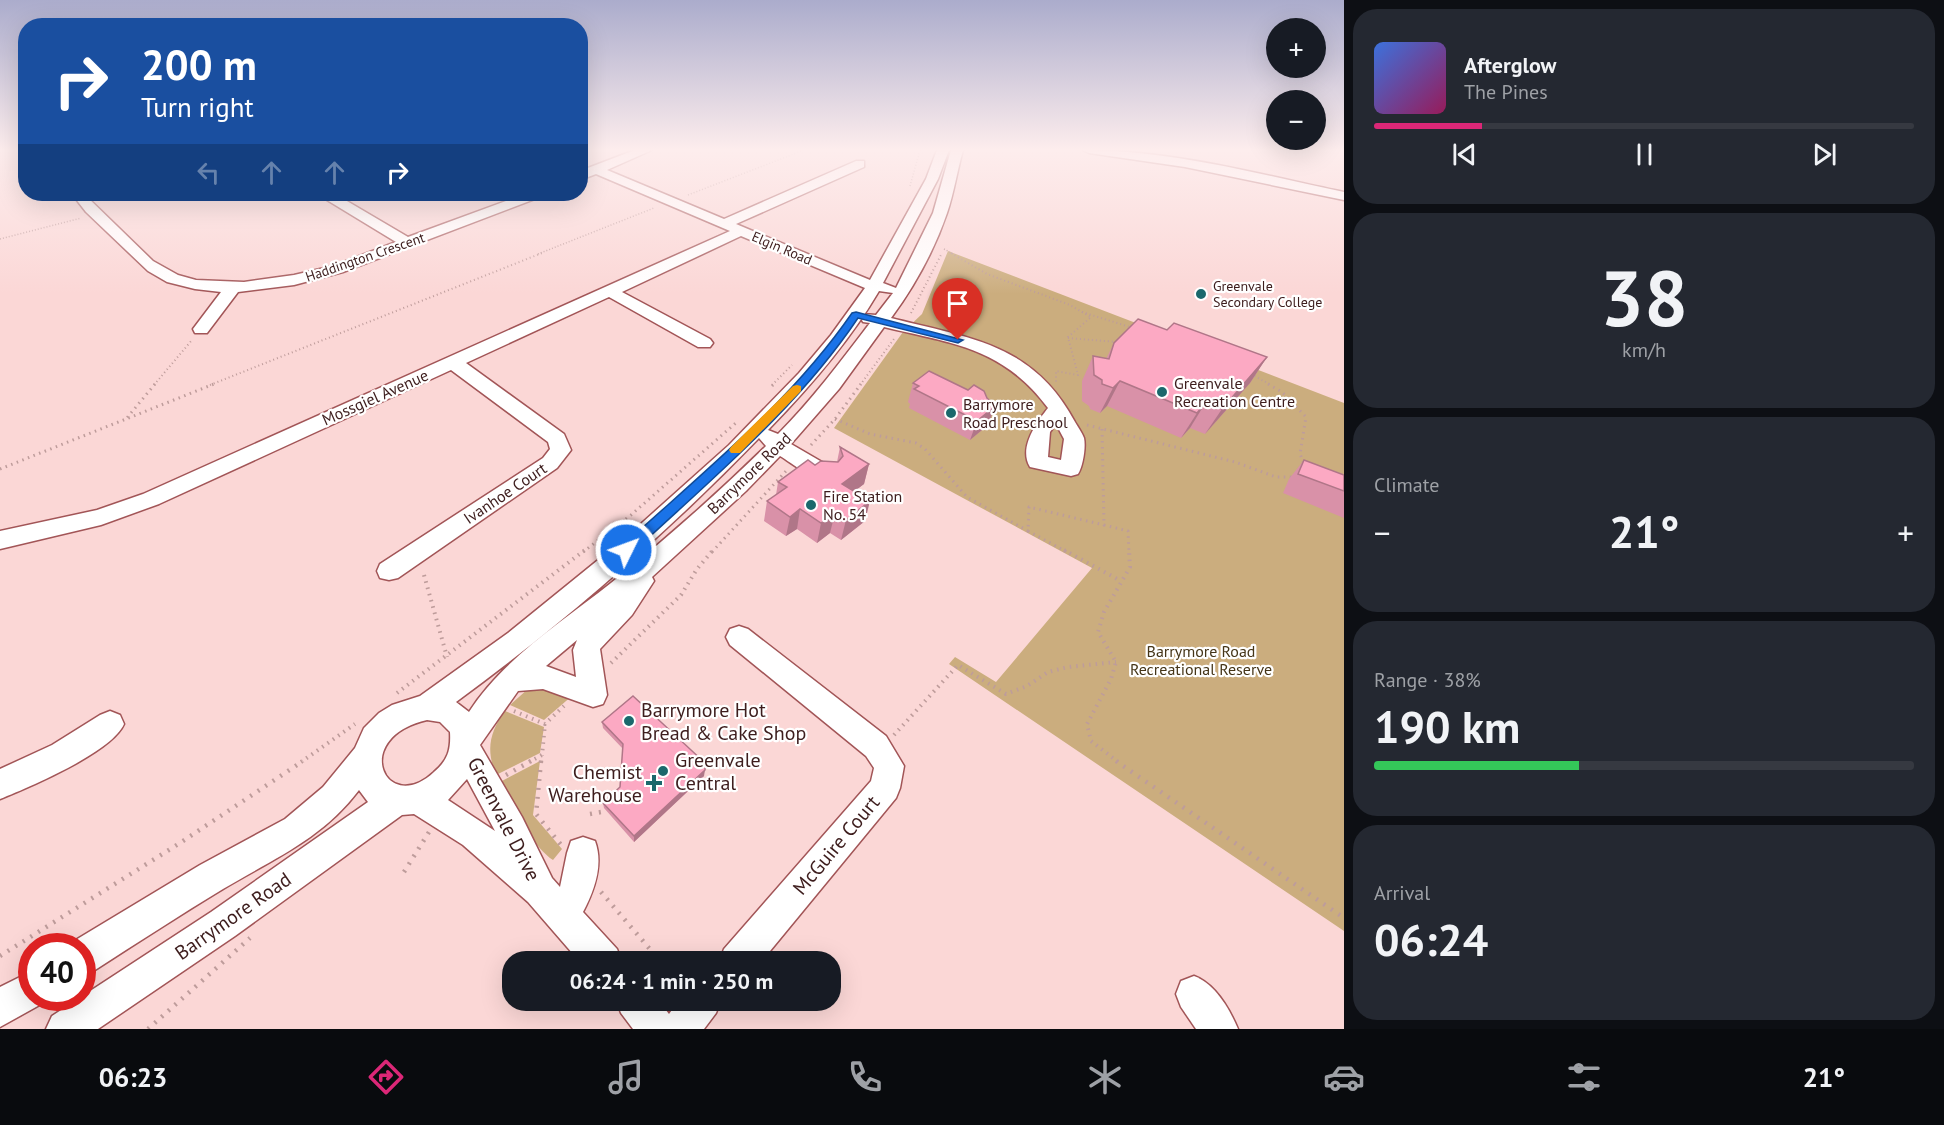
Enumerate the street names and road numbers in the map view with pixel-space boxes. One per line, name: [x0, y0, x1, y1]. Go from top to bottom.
street label: Elgin Road: [749, 227, 815, 269]
street label: Haddington Crescent: [303, 228, 427, 286]
street label: Mossgiel Avenue: [319, 365, 431, 429]
street label: Barrymore Road: [703, 428, 795, 518]
street label: Ivanhoe Court: [460, 458, 551, 528]
street label: Greenvale Drive: [462, 753, 546, 885]
street label: McGuire Court: [787, 790, 885, 900]
street label: Barrymore Road: [170, 866, 296, 966]

